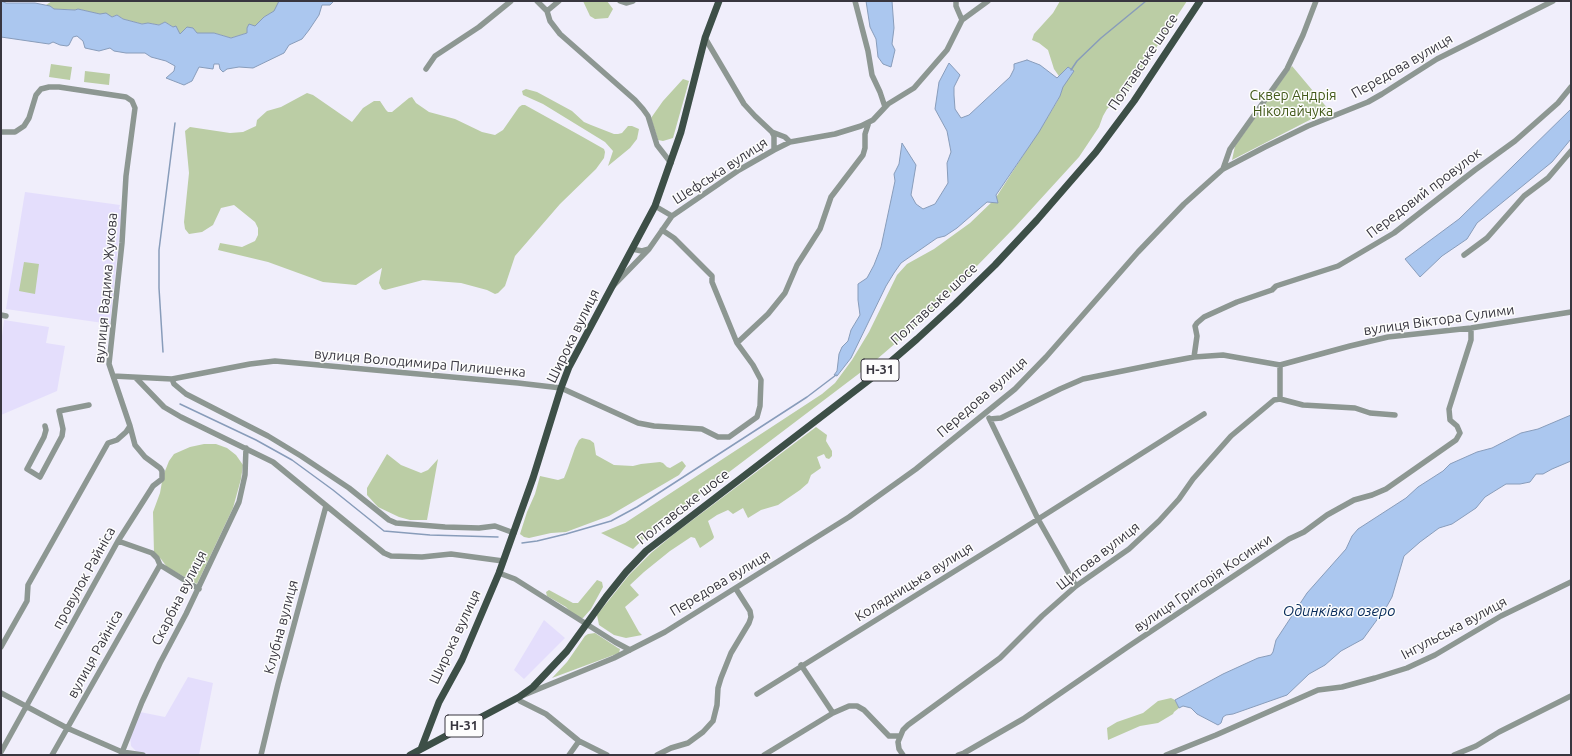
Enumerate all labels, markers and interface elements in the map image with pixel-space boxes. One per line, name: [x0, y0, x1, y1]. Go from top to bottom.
street label: Полтавське шосе: [1105, 11, 1181, 113]
street label: Передова вулиця: [1348, 30, 1456, 102]
park label: Сквер Андрія Ніколайчука: [1249, 87, 1337, 120]
street label: Шефська вулиця: [669, 134, 771, 208]
street label: Передовий провулок: [1363, 144, 1485, 242]
street label: вулиця Вадима Жукова: [91, 212, 121, 364]
street label: Полтавське шосе: [887, 259, 981, 349]
street label: Широка вулиця: [543, 286, 603, 386]
street label: вулиця Віктора Сулими: [1362, 301, 1516, 339]
street label: вулиця Володимира Пилишенка: [313, 345, 527, 381]
street label: Передова вулиця: [933, 353, 1031, 441]
road number: Н-31: [861, 359, 899, 381]
street label: Полтавське шосе: [633, 466, 733, 548]
street label: Щитова вулиця: [1053, 518, 1143, 594]
street label: провулок Райніса: [49, 524, 119, 632]
street label: вулиця Григорія Косинки: [1131, 530, 1275, 636]
street label: Колядницька вулиця: [852, 539, 976, 625]
street label: Передова вулиця: [667, 546, 773, 620]
street label: Скарбна вулиця: [148, 548, 210, 648]
street label: Клубна вулиця: [260, 578, 302, 676]
street label: Широка вулиця: [426, 587, 484, 687]
street label: Інгульська вулиця: [1398, 593, 1510, 663]
water label: Одинківка озеро: [1283, 602, 1395, 620]
street label: вулиця Райніса: [64, 607, 126, 701]
road number: Н-31: [445, 715, 483, 737]

